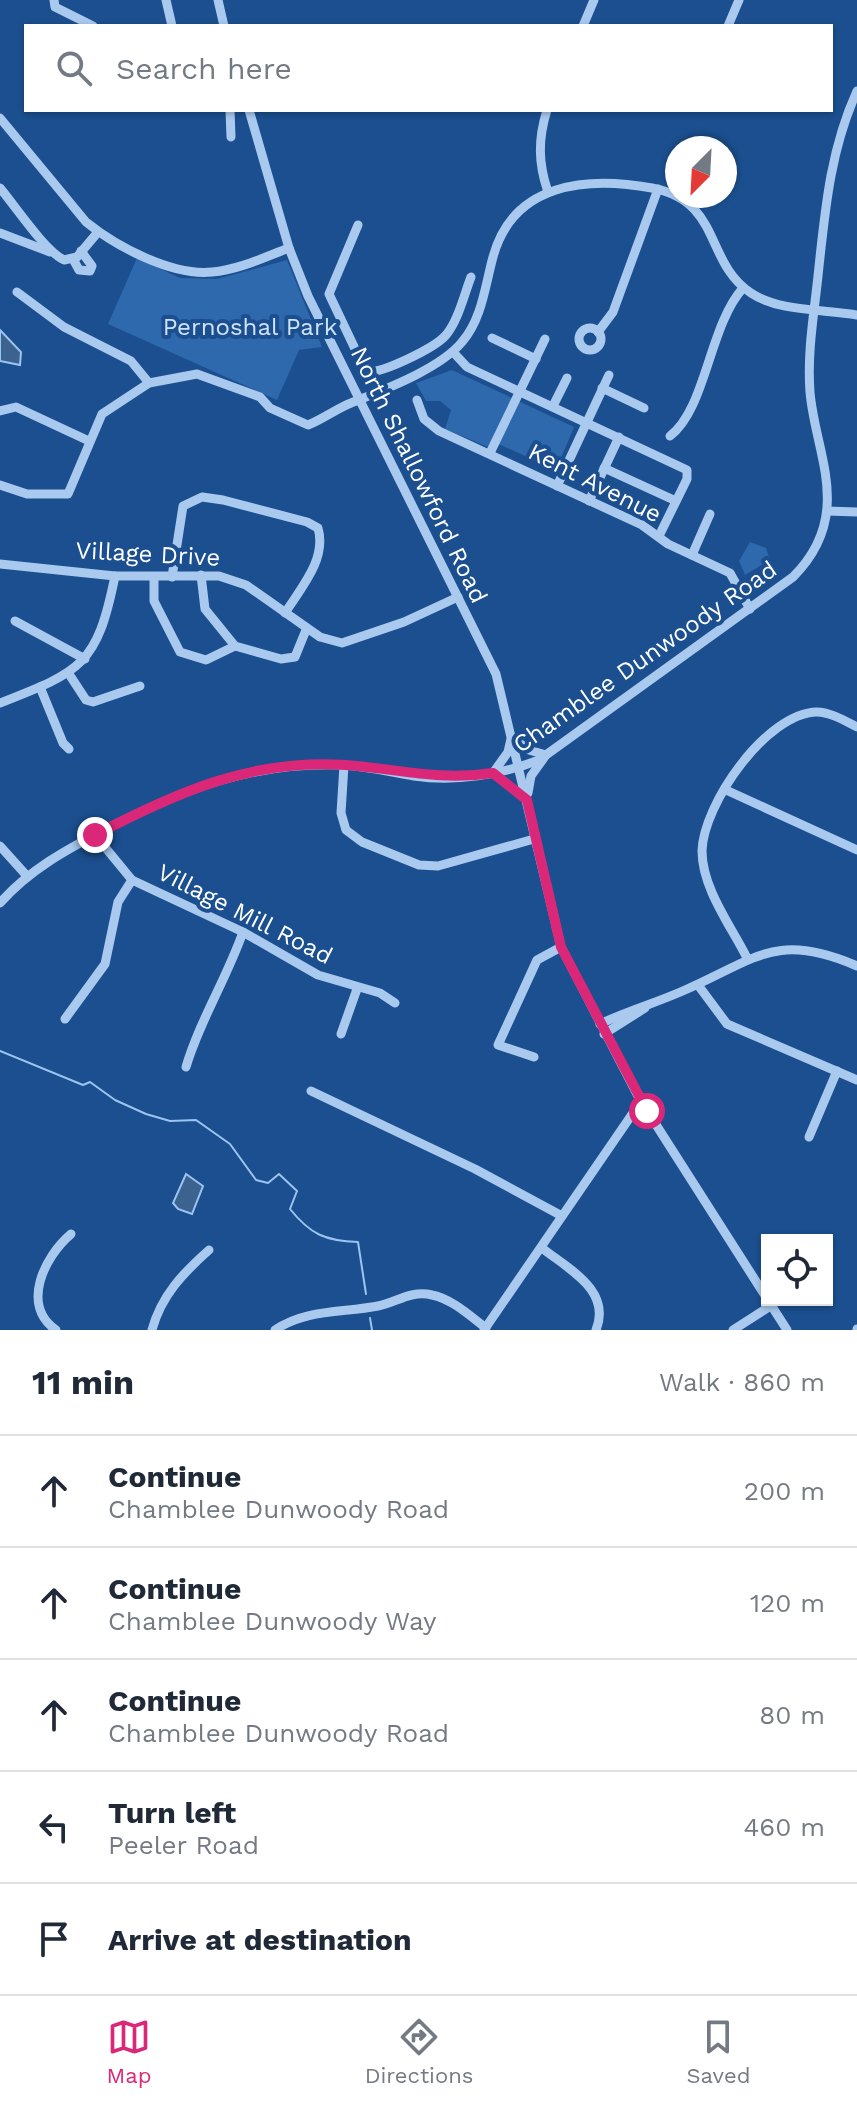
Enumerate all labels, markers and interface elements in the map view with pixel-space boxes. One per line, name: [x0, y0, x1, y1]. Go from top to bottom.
search box: [24, 24, 833, 112]
icon: search: [52, 46, 96, 90]
text: Search here: [116, 51, 292, 86]
north arrow: [665, 136, 737, 208]
park label: Pernoshal Park: [163, 313, 338, 341]
street label: North Shallowford Road: [345, 342, 493, 608]
street label: Kent Avenue: [524, 438, 666, 528]
street label: Village Drive: [75, 536, 221, 572]
street label: Chamblee Dunwoody Road: [508, 555, 782, 759]
route end: [77, 817, 113, 853]
street label: Village Mill Road: [153, 858, 337, 970]
route start: [629, 1093, 665, 1129]
map controls: [761, 1234, 833, 1306]
button: locate: [761, 1234, 833, 1306]
text: 11 min: [32, 1362, 134, 1402]
text: Walk · 860 m: [659, 1367, 825, 1397]
text: Continue: [108, 1459, 241, 1494]
icon: ahead: [32, 1469, 76, 1513]
text: 200 m: [744, 1476, 825, 1506]
text: Chamblee Dunwoody Road: [108, 1494, 449, 1524]
text: Continue: [108, 1571, 241, 1606]
icon: ahead: [32, 1581, 76, 1625]
text: 120 m: [750, 1588, 825, 1618]
text: Chamblee Dunwoody Way: [108, 1606, 436, 1636]
text: Continue: [108, 1683, 241, 1718]
icon: ahead: [32, 1693, 76, 1737]
text: 80 m: [759, 1700, 825, 1730]
text: Chamblee Dunwoody Road: [108, 1718, 449, 1748]
text: Turn left: [108, 1795, 236, 1830]
icon: left: [32, 1805, 76, 1849]
text: 460 m: [743, 1812, 825, 1842]
text: Peeler Road: [108, 1830, 259, 1860]
icon: arrive: [32, 1917, 76, 1961]
text: Arrive at destination: [108, 1922, 412, 1957]
tab: Map: [107, 2015, 151, 2088]
tab: Directions: [365, 2015, 473, 2088]
tab: Saved: [687, 2015, 750, 2088]

